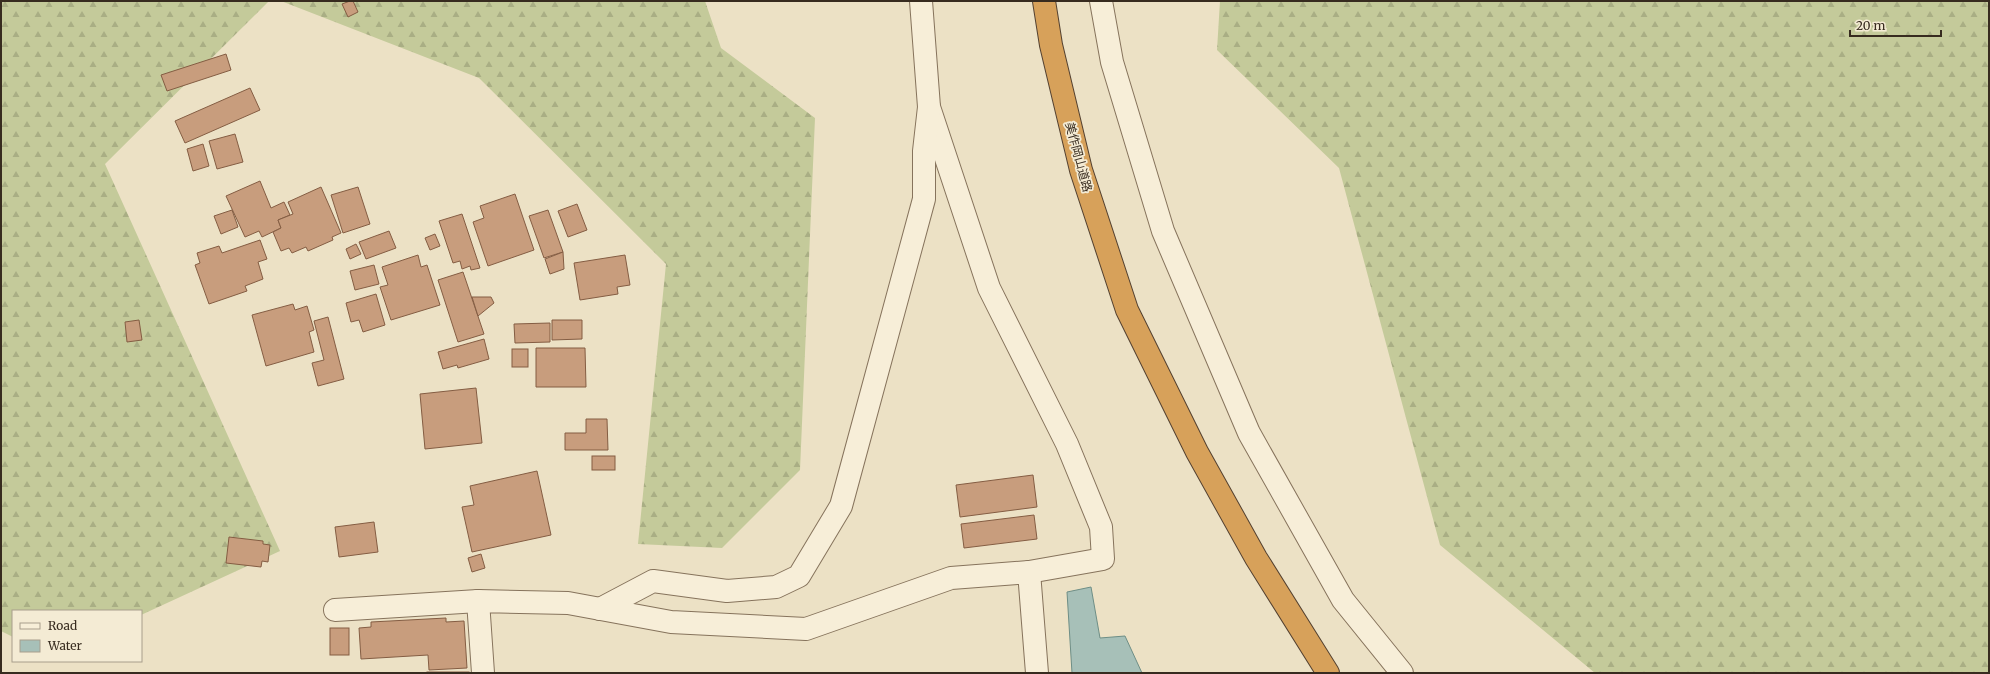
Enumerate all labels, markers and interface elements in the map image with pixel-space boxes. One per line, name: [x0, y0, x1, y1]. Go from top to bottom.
scale bar: [1850, 12, 1941, 38]
text: 20 m: [1856, 18, 1885, 33]
street label: 美作岡山道路: [1062, 120, 1096, 194]
legend: [12, 610, 142, 662]
text: Road: [48, 618, 77, 633]
text: Water: [47, 638, 83, 653]

